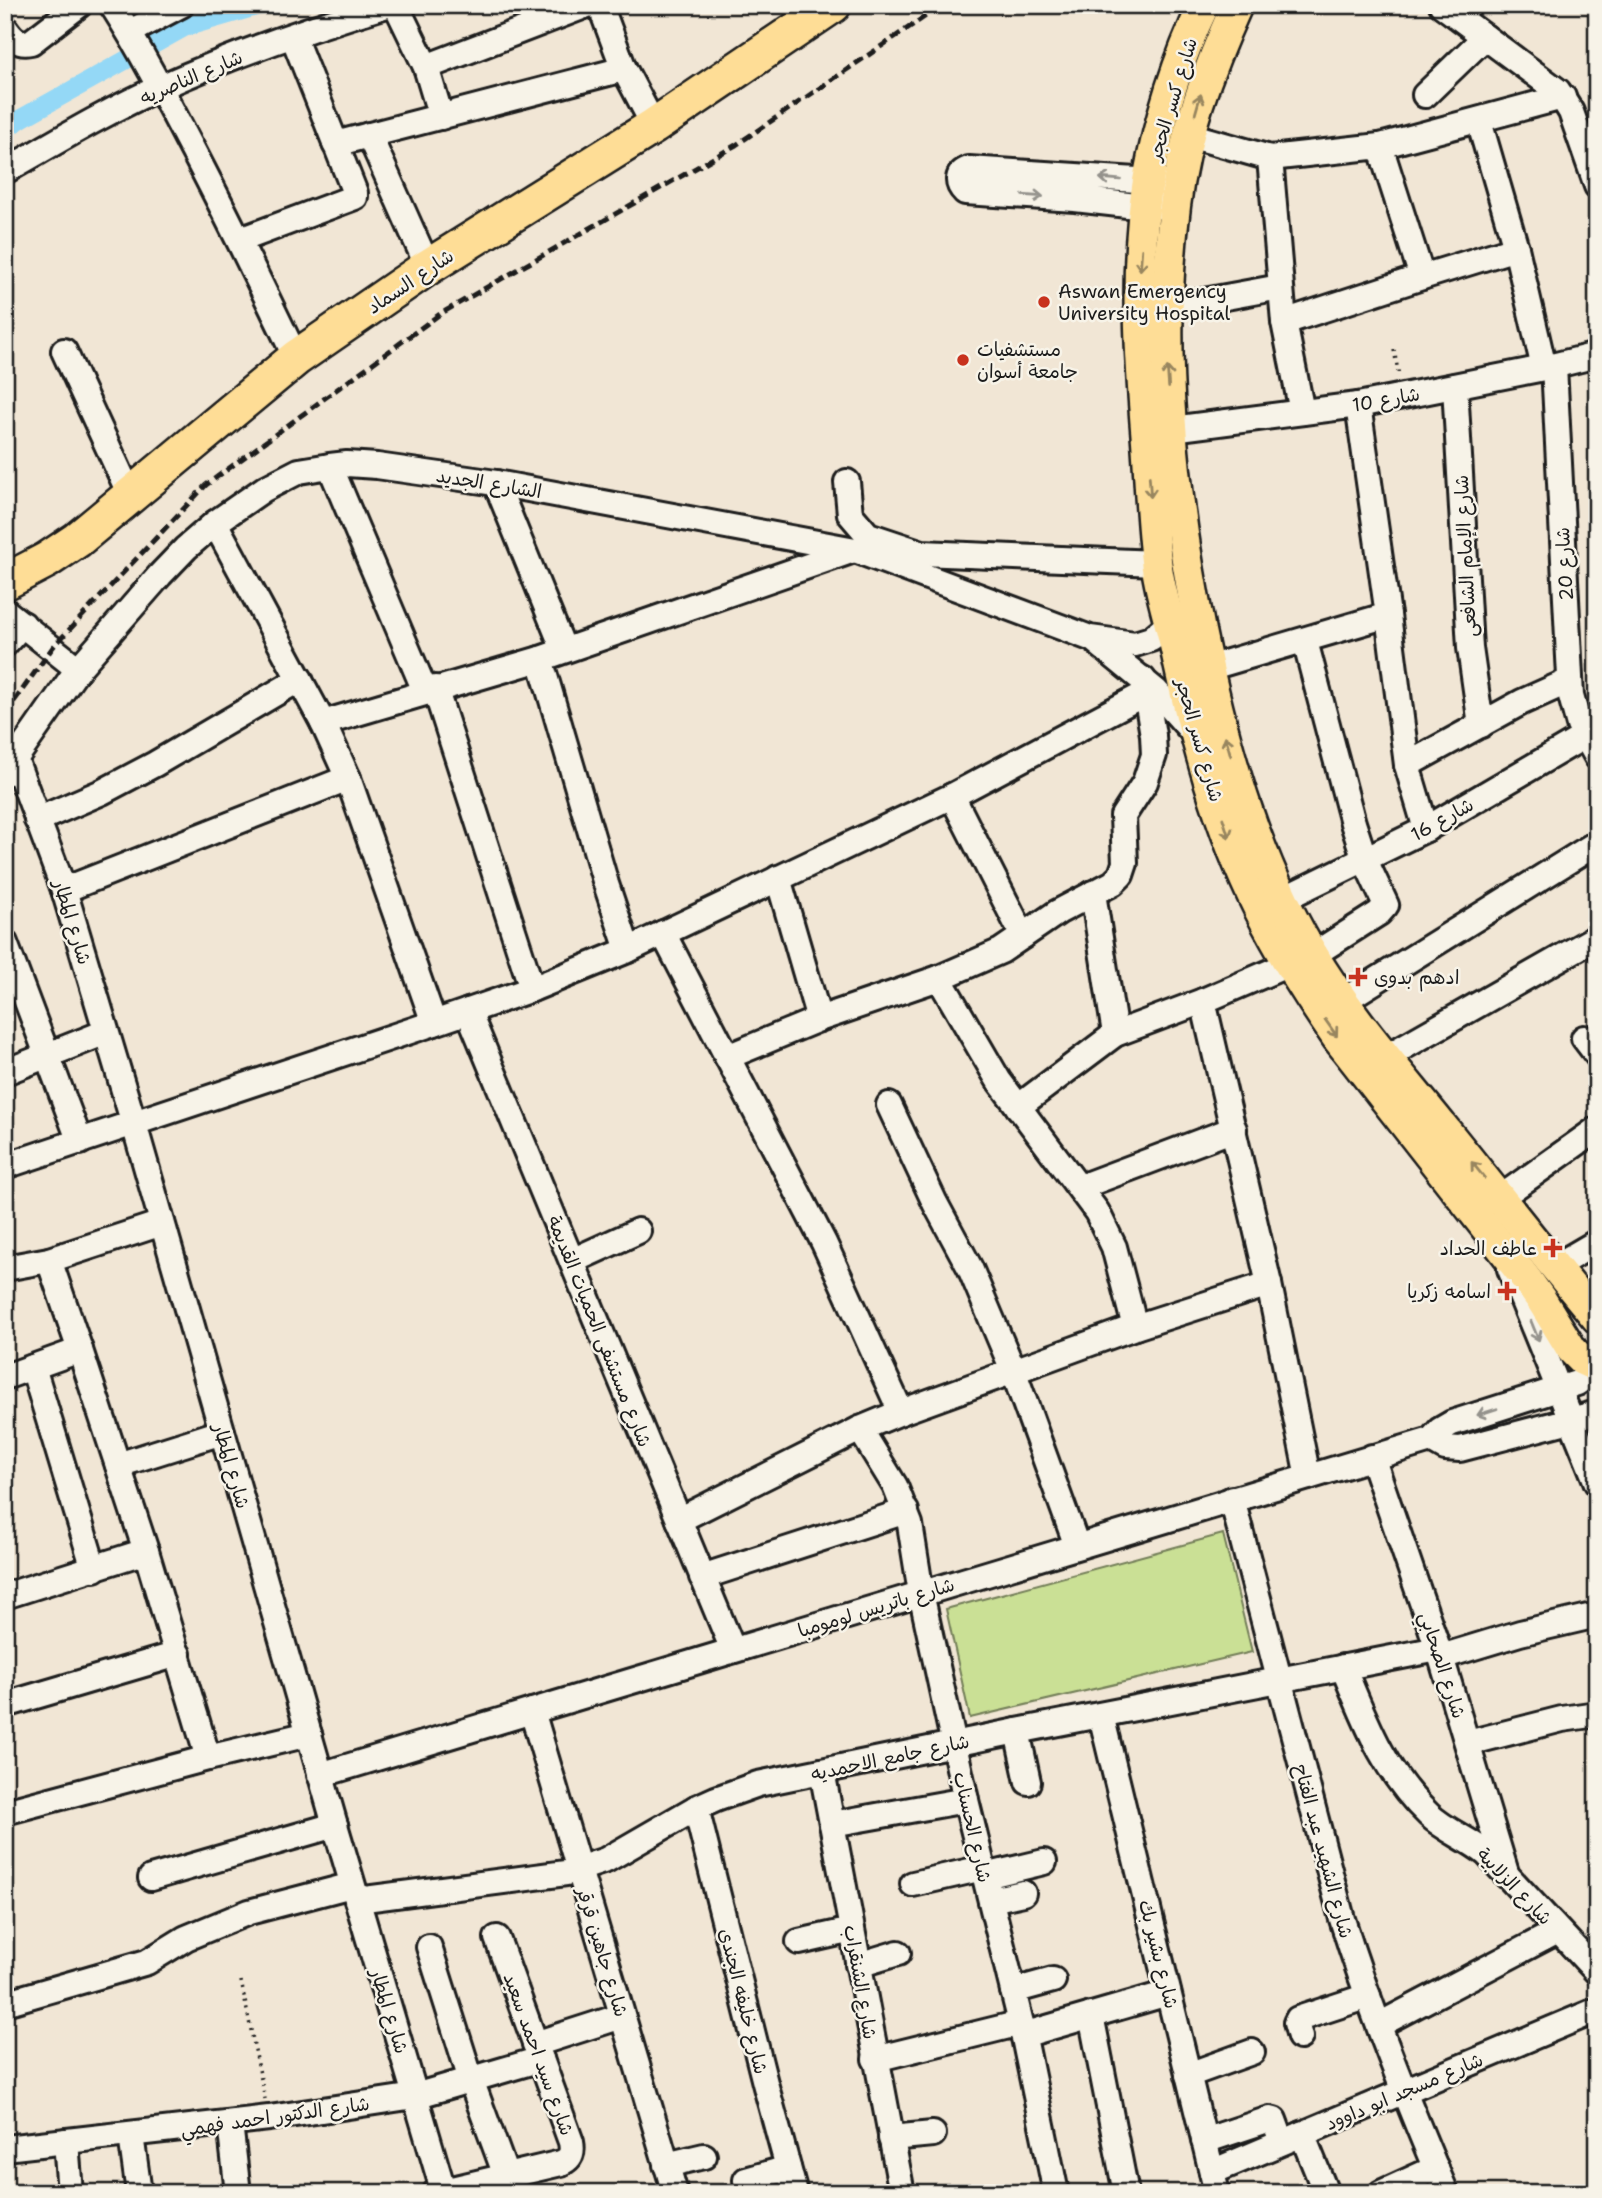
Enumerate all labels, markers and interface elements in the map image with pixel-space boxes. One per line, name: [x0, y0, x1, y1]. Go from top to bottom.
street label: شارع كسر الحجر: [1141, 35, 1204, 166]
street label: شارع الناصريه: [136, 45, 247, 111]
one-way arrow: [1193, 93, 1206, 115]
one-way arrow: [1100, 172, 1122, 185]
one-way arrow: [1021, 190, 1044, 203]
street label: شارع السماد: [362, 243, 459, 320]
one-way arrow: [1135, 248, 1148, 271]
place label: Aswan Emergency University Hospital: [1058, 279, 1231, 326]
marker: Aswan Emergency University Hospital: [1036, 294, 1052, 310]
place label: مستشفيات جامعة أسوان: [977, 337, 1078, 384]
marker: مستشفيات جامعة أسوان: [955, 352, 971, 368]
one-way arrow: [1161, 366, 1174, 389]
street label: شارع 10: [1350, 381, 1422, 419]
street label: الشارع الجديد: [434, 463, 543, 505]
street label: شارع الإمام الشافعى: [1449, 474, 1484, 638]
one-way arrow: [1144, 475, 1157, 498]
street label: شارع 20: [1550, 527, 1580, 601]
street label: شارع كسر الحجر: [1168, 674, 1229, 805]
one-way arrow: [1220, 735, 1233, 757]
street label: شارع 16: [1406, 792, 1479, 848]
one-way arrow: [1221, 816, 1233, 838]
street label: شارع المطار: [46, 875, 97, 968]
place label: ادهم بدوى: [1374, 965, 1459, 992]
marker: ادهم بدوى: [1348, 967, 1368, 987]
one-way arrow: [1324, 1018, 1338, 1037]
one-way arrow: [1470, 1161, 1485, 1179]
street label: شارع مستشفى الحميات القديمة: [541, 1212, 657, 1451]
place label: عاطف الحداد: [1440, 1236, 1537, 1261]
marker: عاطف الحداد: [1543, 1238, 1563, 1258]
place label: اسامه زكريا: [1407, 1279, 1491, 1304]
marker: اسامه زكريا: [1497, 1281, 1517, 1301]
one-way arrow: [1530, 1320, 1543, 1342]
one-way arrow: [1476, 1406, 1498, 1419]
street label: شارع المطار: [206, 1419, 256, 1512]
street label: شارع باتريس لومومبا: [795, 1572, 958, 1644]
street label: شارع الصحابي: [1410, 1609, 1472, 1723]
street label: شارع جامع الاحمديه: [809, 1728, 972, 1787]
street label: شارع الشهيد عبد الفتاح: [1287, 1761, 1359, 1941]
street label: شارع الحسناب: [947, 1769, 997, 1885]
street label: شارع الزلابية: [1471, 1842, 1558, 1931]
street label: شارع جاهين قرقر: [569, 1883, 634, 2020]
street label: شارع بشير بك: [1132, 1897, 1184, 2011]
street label: شارع الشنقراب: [837, 1923, 883, 2041]
street label: شارع خليفه الجندى: [712, 1926, 774, 2077]
street label: شارع المطار: [363, 1964, 414, 2057]
street label: شارع سيد احمد سعيد: [497, 1969, 580, 2139]
street label: شارع مسجد ابو داوود: [1322, 2047, 1487, 2137]
street label: شارع الدكتور احمد فهمي: [179, 2091, 372, 2146]

